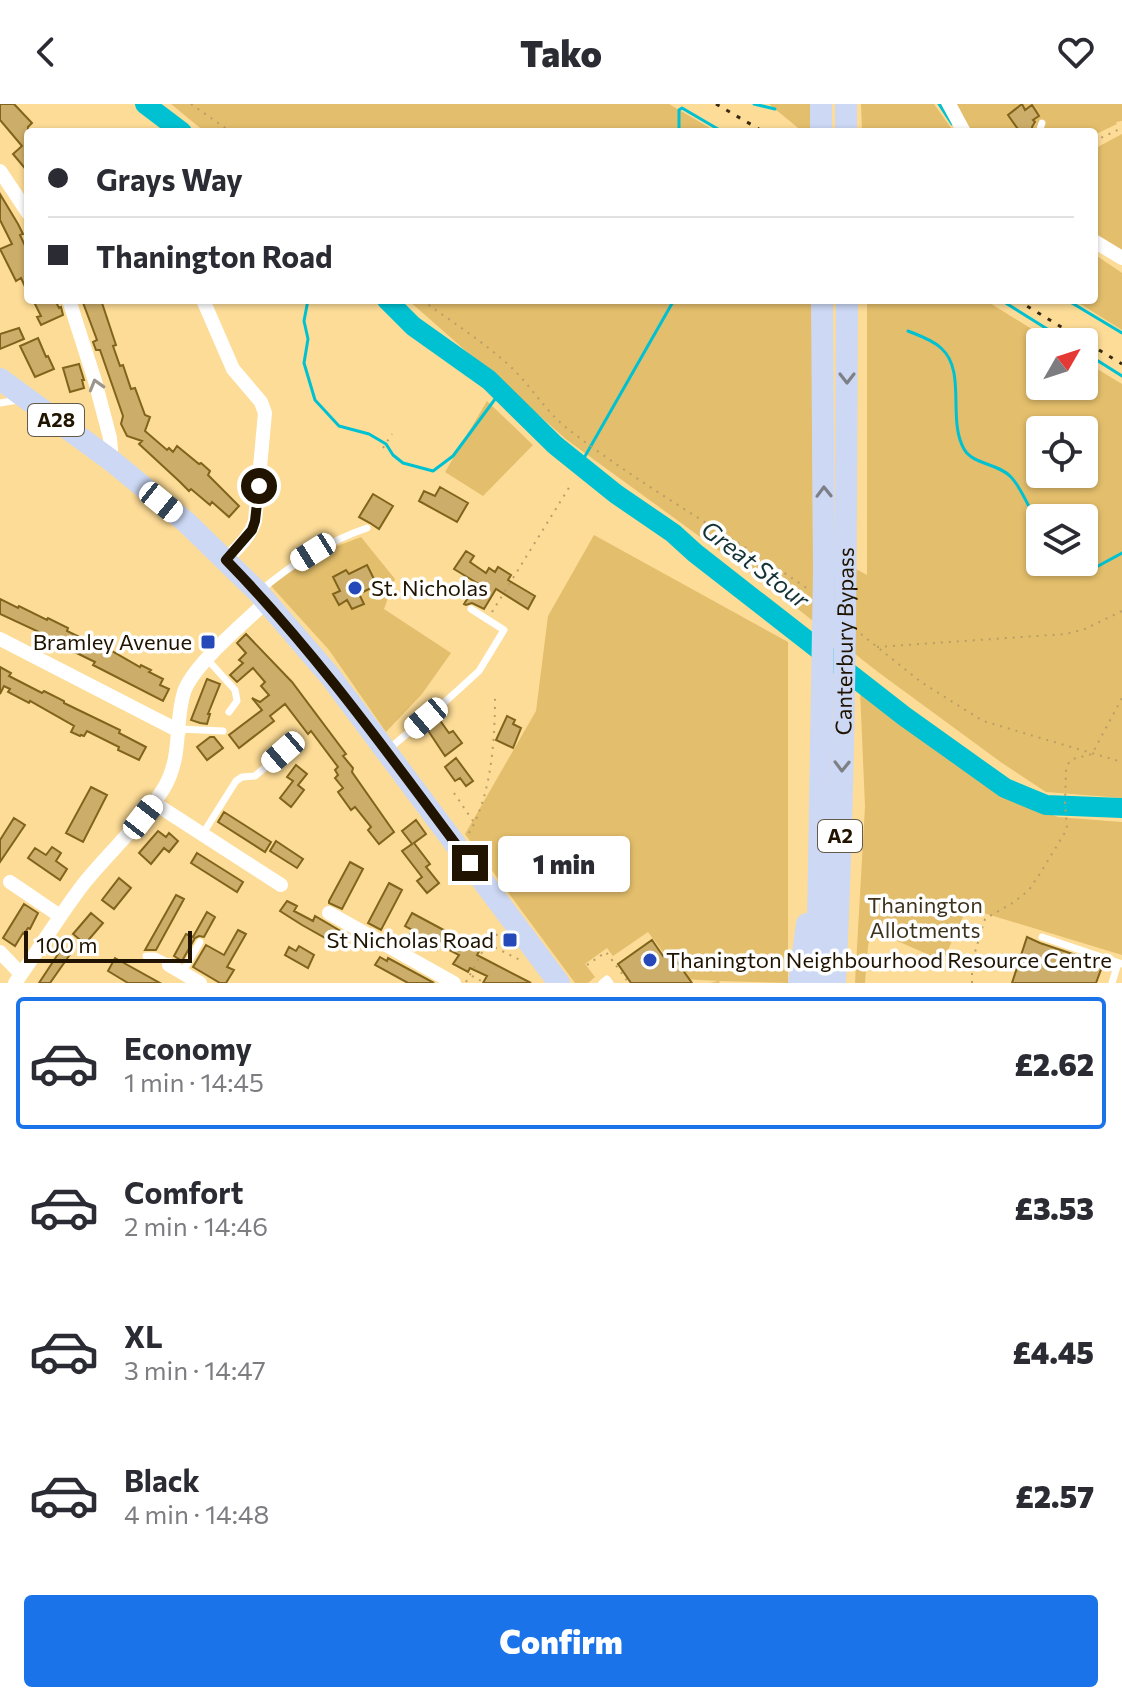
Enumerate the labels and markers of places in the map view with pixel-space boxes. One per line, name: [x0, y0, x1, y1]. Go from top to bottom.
place label: St. Nicholas: [371, 574, 488, 601]
marker: St. Nicholas: [346, 579, 364, 597]
place label: Bramley Avenue: [33, 628, 192, 655]
marker: Bramley Avenue: [199, 633, 217, 651]
place label: St Nicholas Road: [327, 926, 494, 953]
marker: St Nicholas Road: [501, 931, 519, 949]
place label: Thanington Neighbourhood Resource Centre: [666, 946, 1112, 973]
marker: Thanington Neighbourhood Resource Centre: [641, 951, 659, 969]

